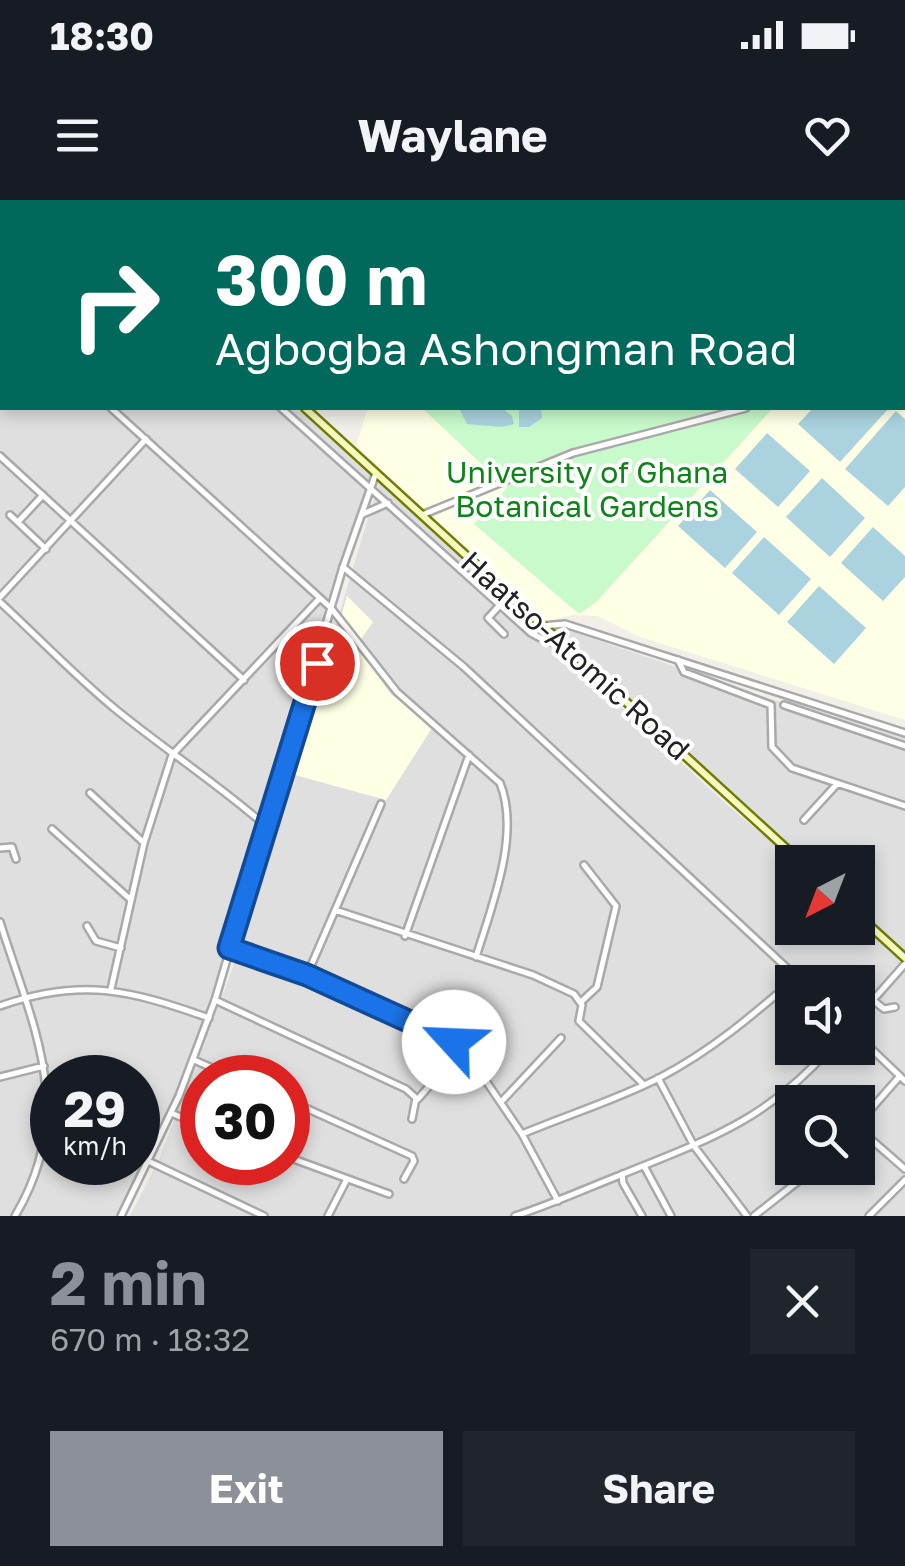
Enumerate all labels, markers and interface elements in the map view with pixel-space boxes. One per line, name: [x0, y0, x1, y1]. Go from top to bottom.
text: 18:30: [50, 13, 154, 58]
icon: menu: [50, 108, 105, 163]
text: Waylane: [357, 108, 548, 162]
icon: heart: [800, 108, 855, 163]
text: 300 m: [215, 236, 427, 320]
icon: right: [50, 240, 180, 370]
text: Agbogba Ashongman Road: [215, 321, 797, 375]
park label: University of Ghana Botanical Gardens: [446, 454, 728, 524]
street label: Haatso-Atomic Road: [454, 543, 697, 767]
pin: [275, 621, 360, 706]
icon: arrive: [290, 636, 345, 691]
north arrow: [775, 845, 875, 945]
map controls: [775, 845, 875, 1185]
button: sound: [775, 965, 875, 1065]
position arrow: [402, 990, 506, 1094]
speed limit sign: 30: [180, 1055, 310, 1185]
text: 29: [64, 1078, 126, 1138]
button: search: [775, 1085, 875, 1185]
text: km/h: [63, 1130, 127, 1161]
text: 2 min: [50, 1246, 207, 1318]
button: close: [750, 1249, 855, 1354]
text: 670 m · 18:32: [50, 1320, 250, 1358]
button: Exit: [50, 1431, 443, 1546]
button: Share: [463, 1431, 855, 1546]

